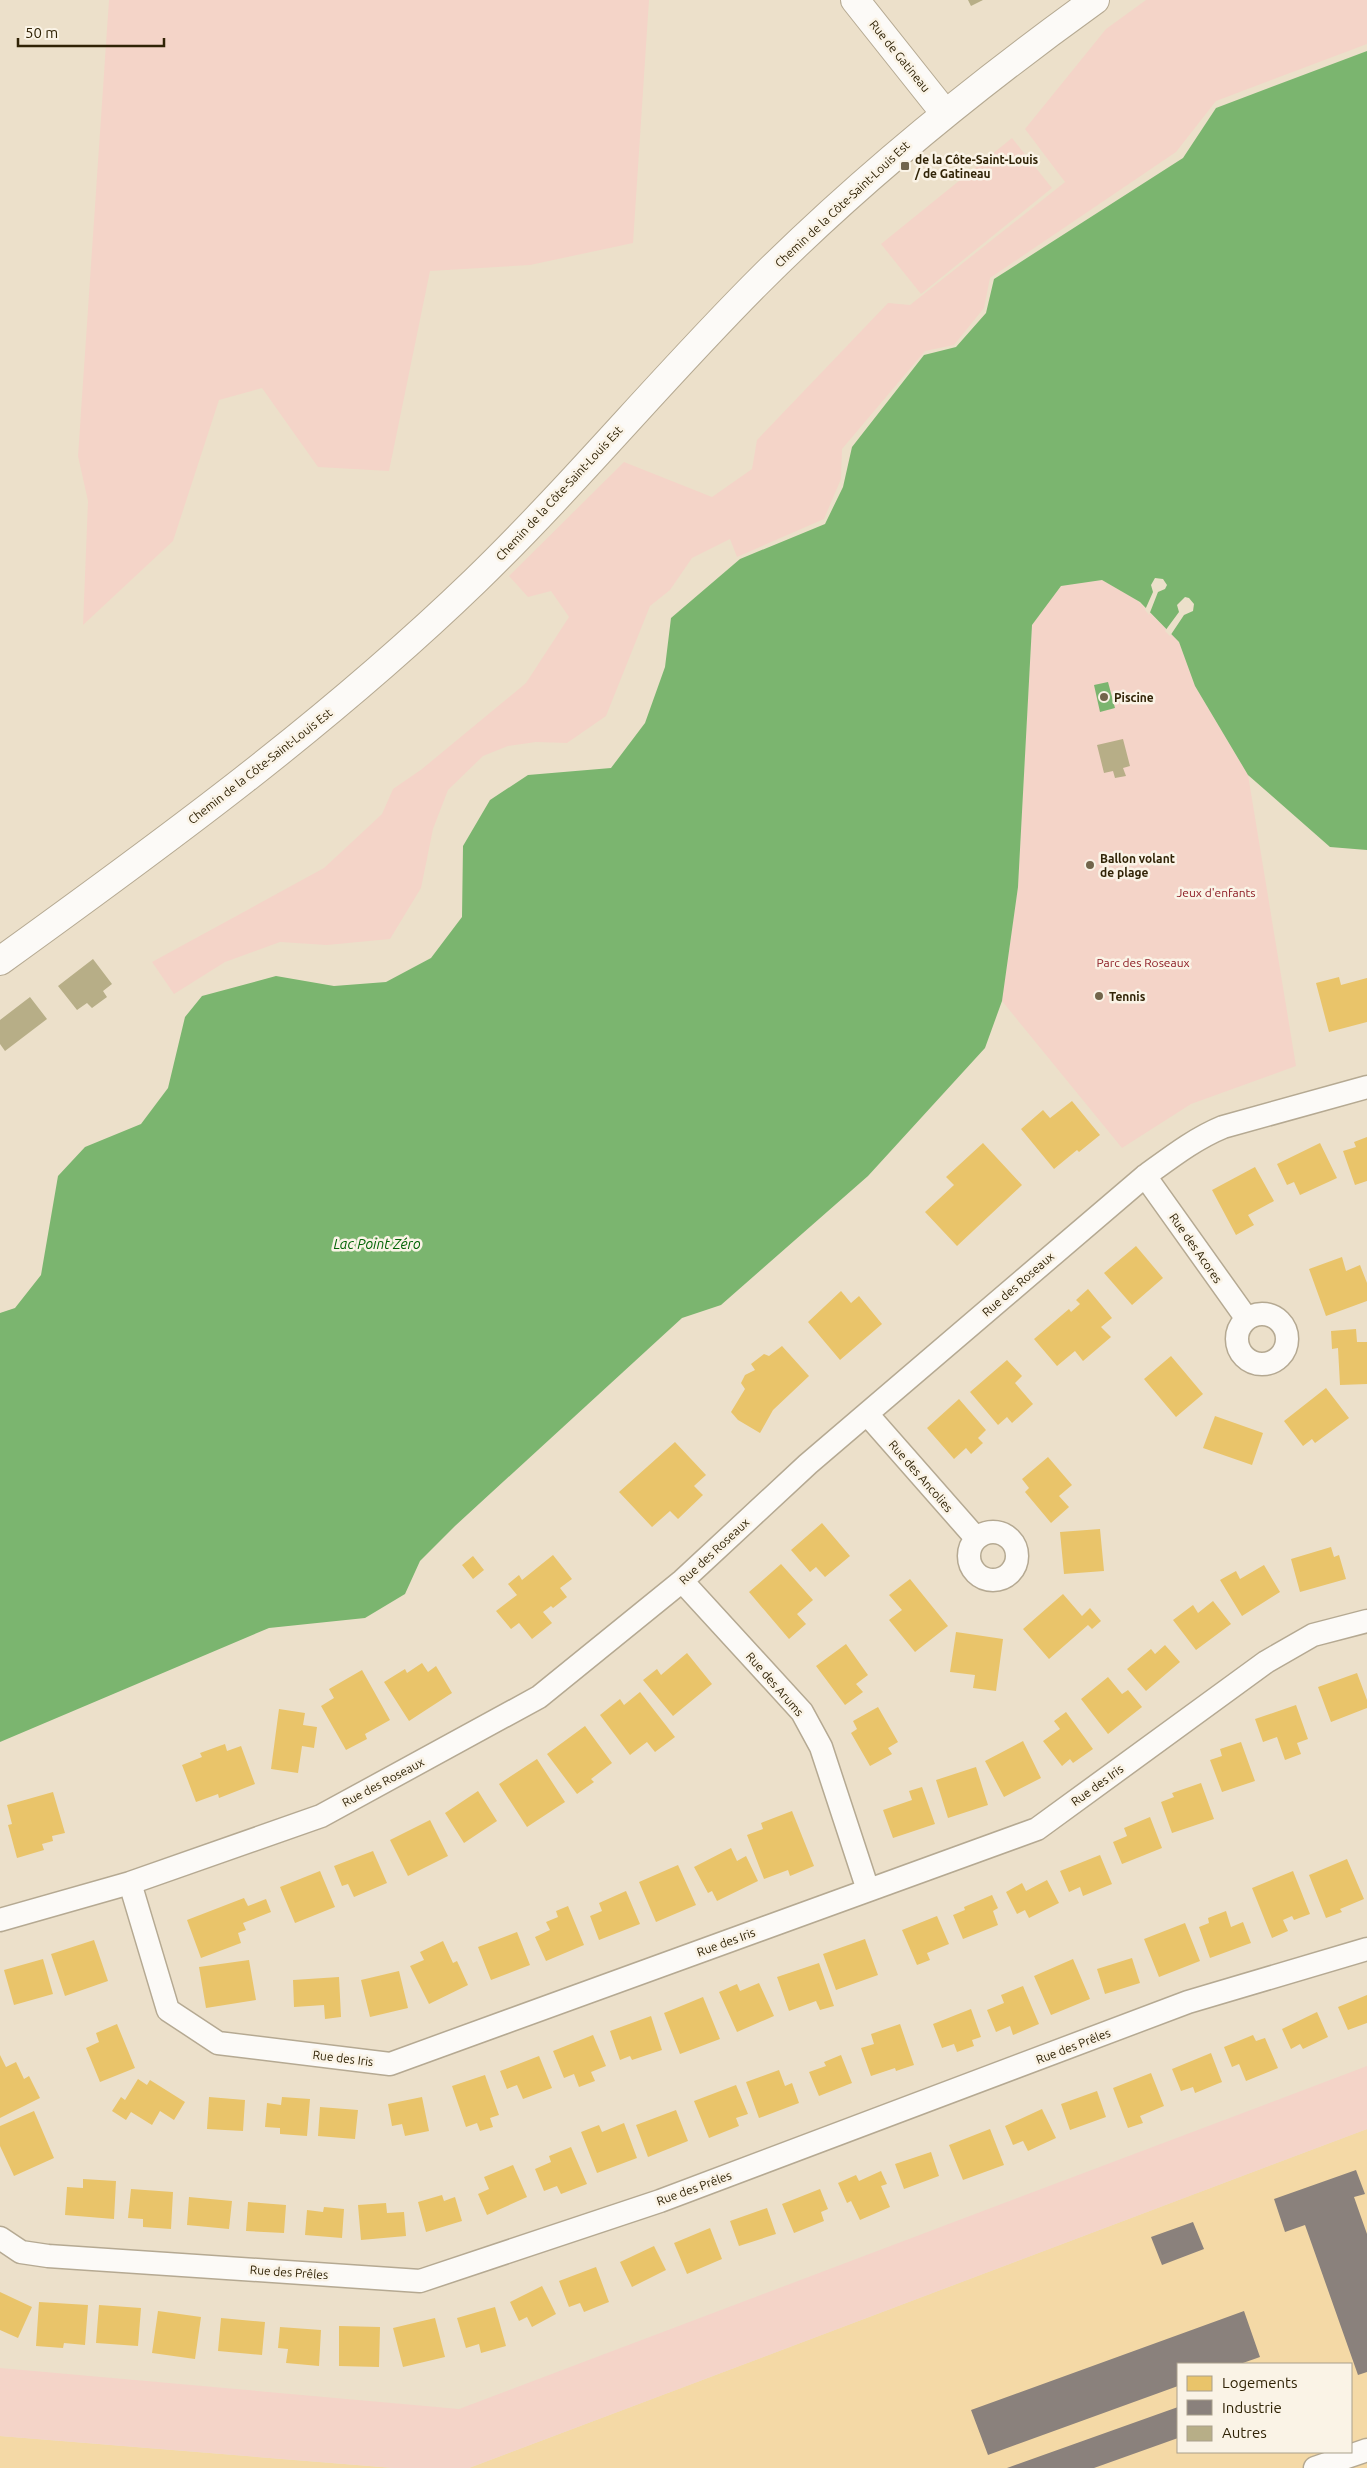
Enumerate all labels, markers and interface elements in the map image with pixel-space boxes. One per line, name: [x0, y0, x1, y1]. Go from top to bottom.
scale bar: [18, 15, 164, 47]
street label: Rue de Gatineau: [867, 18, 933, 94]
text: 50 m: [25, 24, 58, 41]
street label: Chemin de la Côte-Saint-Louis Est: [772, 138, 912, 270]
place label: de la Côte-Saint-Louis / de Gatineau: [914, 153, 1039, 180]
marker: de la Côte-Saint-Louis / de Gatineau: [899, 160, 911, 172]
street label: Chemin de la Côte-Saint-Louis Est: [493, 423, 625, 563]
marker: Piscine: [1098, 691, 1110, 703]
place label: Piscine: [1114, 691, 1154, 704]
street label: Chemin de la Côte-Saint-Louis Est: [185, 706, 335, 826]
place label: Ballon volant de plage: [1100, 852, 1175, 879]
marker: Ballon volant de plage: [1084, 859, 1096, 871]
park label: Jeux d'enfants: [1176, 886, 1256, 899]
park label: Parc des Roseaux: [1096, 956, 1190, 969]
marker: Tennis: [1093, 990, 1105, 1002]
place label: Tennis: [1109, 990, 1146, 1003]
street label: Rue des Acores: [1167, 1211, 1225, 1285]
water label: Lac Point Zéro: [334, 1236, 421, 1252]
street label: Rue des Roseaux: [980, 1249, 1056, 1319]
street label: Rue des Ancolies: [886, 1438, 956, 1514]
street label: Rue des Roseaux: [676, 1515, 752, 1587]
street label: Rue des Arums: [744, 1650, 806, 1718]
street label: Rue des Roseaux: [340, 1755, 426, 1809]
street label: Rue des Iris: [1068, 1762, 1126, 1808]
street label: Rue des Iris: [695, 1925, 757, 1959]
street label: Rue des Prêles: [1034, 2026, 1112, 2066]
street label: Rue des Iris: [312, 2048, 374, 2068]
street label: Rue des Prêles: [655, 2168, 733, 2208]
street label: Rue des Prêles: [249, 2263, 329, 2281]
legend: [1177, 2363, 1352, 2453]
text: Logements: [1222, 2374, 1298, 2391]
text: Industrie: [1222, 2399, 1282, 2416]
text: Autres: [1222, 2424, 1267, 2441]

